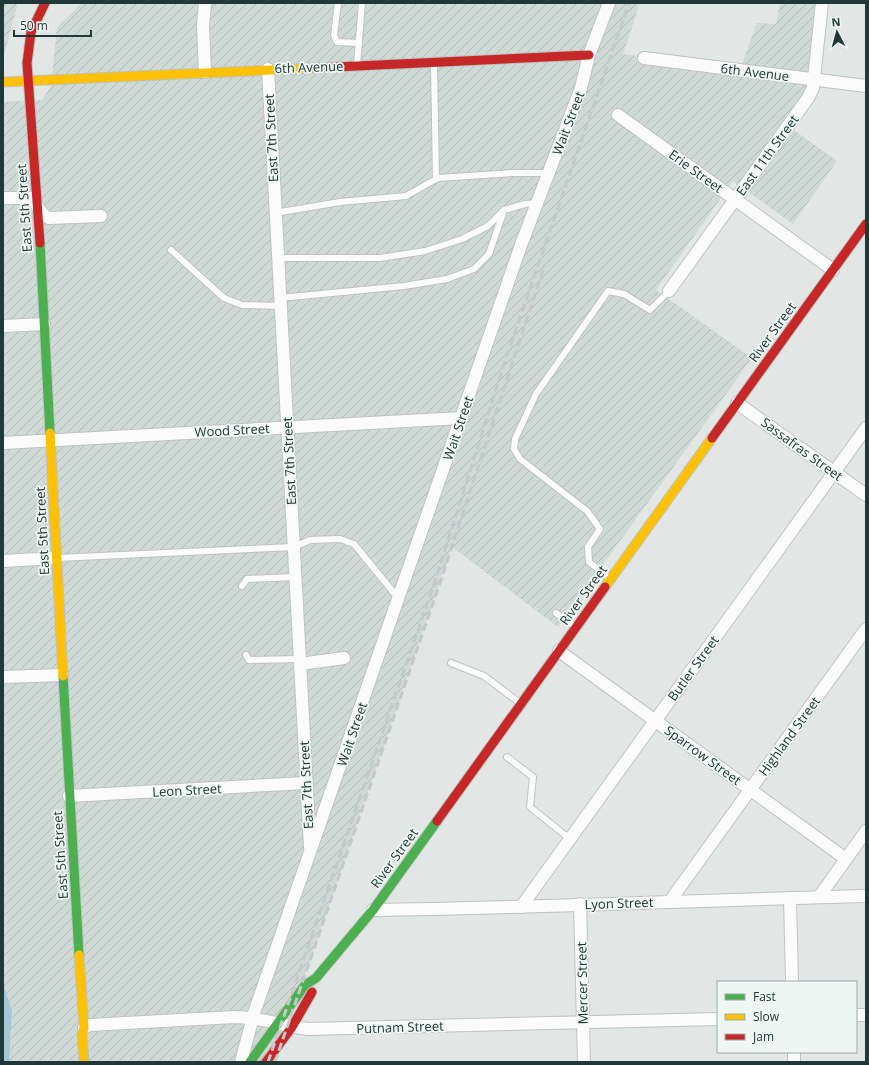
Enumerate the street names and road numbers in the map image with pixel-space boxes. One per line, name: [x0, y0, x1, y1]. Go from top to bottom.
street label: 6th Avenue: [274, 57, 344, 77]
street label: 6th Avenue: [720, 59, 790, 85]
street label: Wait Street: [548, 88, 589, 157]
street label: East 7th Street: [260, 93, 282, 183]
street label: East 11th Street: [732, 111, 803, 199]
street label: Erie Street: [665, 145, 727, 197]
street label: East 5th Street: [12, 163, 36, 253]
street label: River Street: [744, 298, 800, 366]
street label: Wait Street: [439, 393, 478, 463]
street label: Sassafras Street: [758, 413, 847, 485]
street label: East 7th Street: [278, 416, 300, 506]
street label: Wood Street: [194, 419, 270, 441]
street label: East 5th Street: [31, 486, 53, 576]
street label: River Street: [555, 561, 611, 629]
street label: Butler Street: [663, 631, 723, 704]
street label: Highland Street: [754, 692, 824, 779]
street label: Wait Street: [333, 699, 372, 769]
street label: Sparrow Street: [661, 721, 745, 789]
street label: East 7th Street: [295, 740, 317, 830]
street label: Leon Street: [152, 779, 223, 801]
street label: East 5th Street: [48, 810, 72, 900]
street label: River Street: [366, 824, 422, 892]
street label: Lyon Street: [584, 893, 654, 913]
street label: Mercer Street: [572, 941, 592, 1025]
street label: Putnam Street: [356, 1016, 444, 1038]

